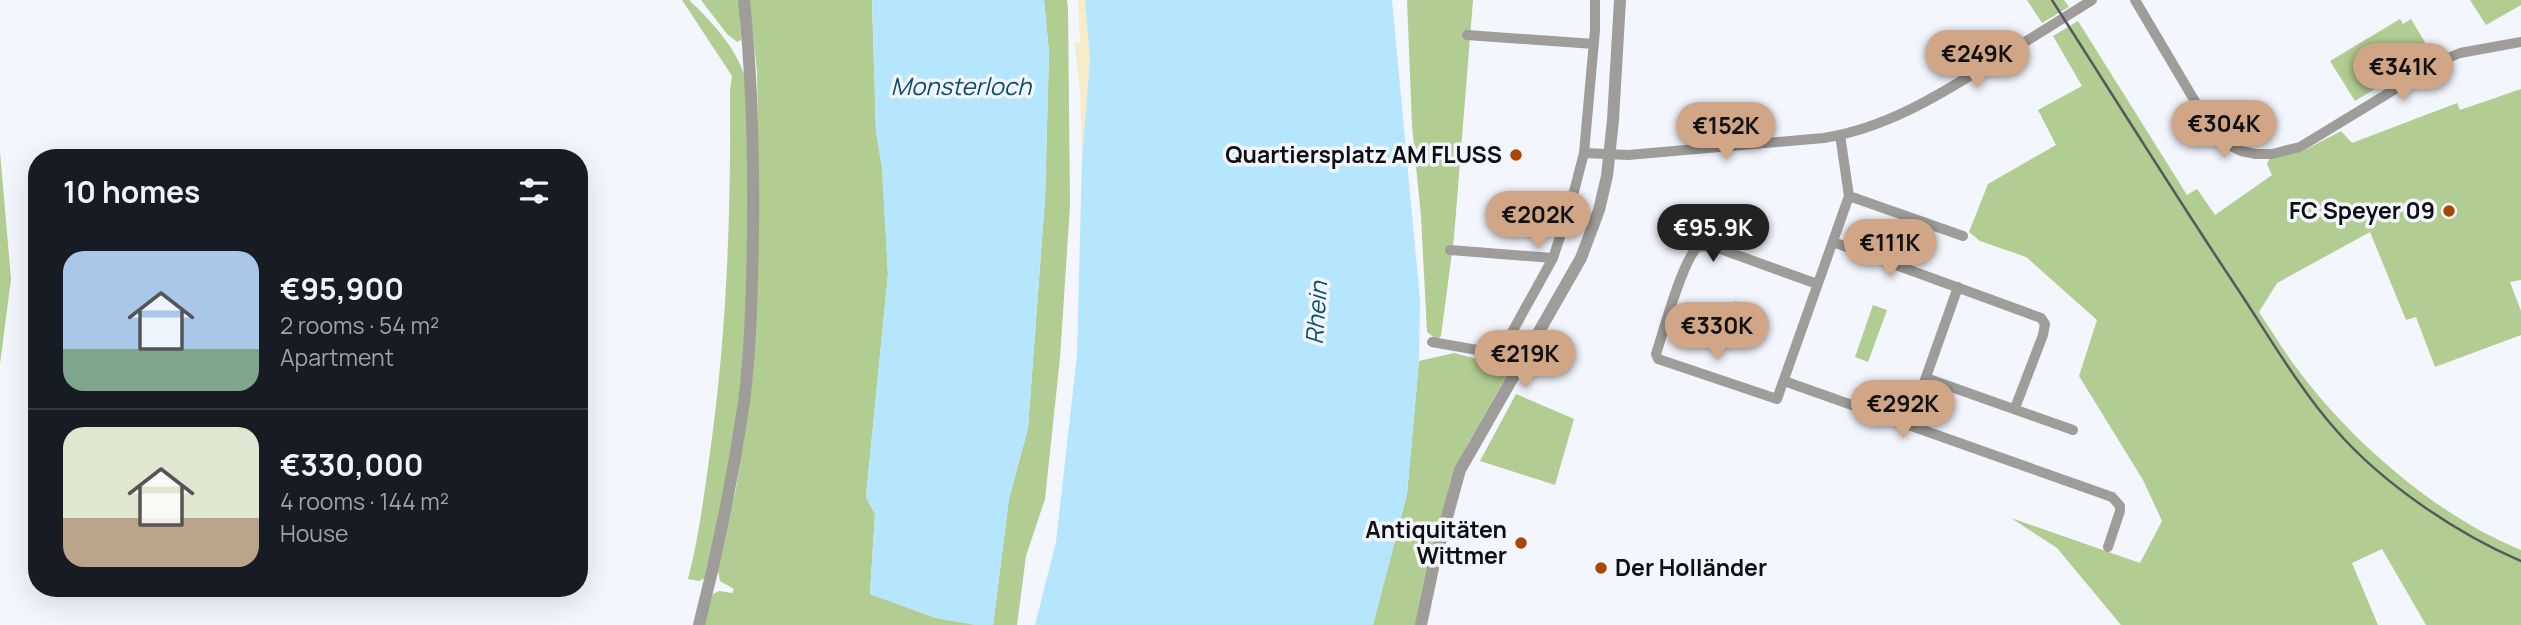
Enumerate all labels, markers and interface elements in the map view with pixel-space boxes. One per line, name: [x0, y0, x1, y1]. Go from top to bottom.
pin: €249K: [1928, 31, 2026, 90]
text: €249K: [1941, 37, 2013, 69]
pin: €341K: [2354, 43, 2452, 103]
text: €341K: [2369, 50, 2437, 82]
water label: Monsterloch: [891, 69, 1032, 102]
pin: €304K: [2175, 100, 2273, 160]
pin: €152K: [1677, 102, 1775, 162]
text: €304K: [2187, 107, 2261, 139]
text: €152K: [1692, 109, 1760, 141]
place label: Quartiersplatz AM FLUSS: [1225, 138, 1502, 170]
marker: Quartiersplatz AM FLUSS: [1508, 147, 1524, 163]
text: 10 homes: [63, 171, 200, 212]
icon: filters: [515, 172, 553, 210]
pin: €202K: [1489, 191, 1587, 251]
place label: FC Speyer 09: [2289, 194, 2435, 226]
text: €202K: [1501, 198, 1575, 230]
marker: FC Speyer 09: [2441, 203, 2457, 219]
pin: €95.9K: [1656, 204, 1770, 264]
text: €95.9K: [1673, 211, 1753, 243]
pin: €111K: [1841, 219, 1939, 279]
text: €111K: [1860, 226, 1920, 258]
text: €95,900: [280, 268, 404, 309]
icon: home: [119, 279, 203, 363]
water label: Rhein: [1297, 279, 1334, 346]
pin: €330K: [1668, 302, 1766, 362]
text: 2 rooms · 54 m²: [280, 309, 439, 341]
text: €330K: [1681, 309, 1753, 341]
pin: €219K: [1476, 330, 1574, 390]
text: €219K: [1491, 337, 1559, 369]
text: Apartment: [280, 341, 394, 373]
pin: €292K: [1854, 380, 1952, 440]
text: €292K: [1867, 387, 1939, 419]
text: €330,000: [280, 444, 423, 485]
icon: home: [119, 455, 203, 539]
text: 4 rooms · 144 m²: [280, 485, 449, 517]
place label: Antiquitäten Wittmer: [1365, 513, 1507, 571]
text: House: [280, 517, 349, 549]
marker: Antiquitäten Wittmer: [1513, 535, 1529, 551]
place label: Der Holländer: [1615, 551, 1767, 583]
marker: Der Holländer: [1593, 560, 1609, 576]

